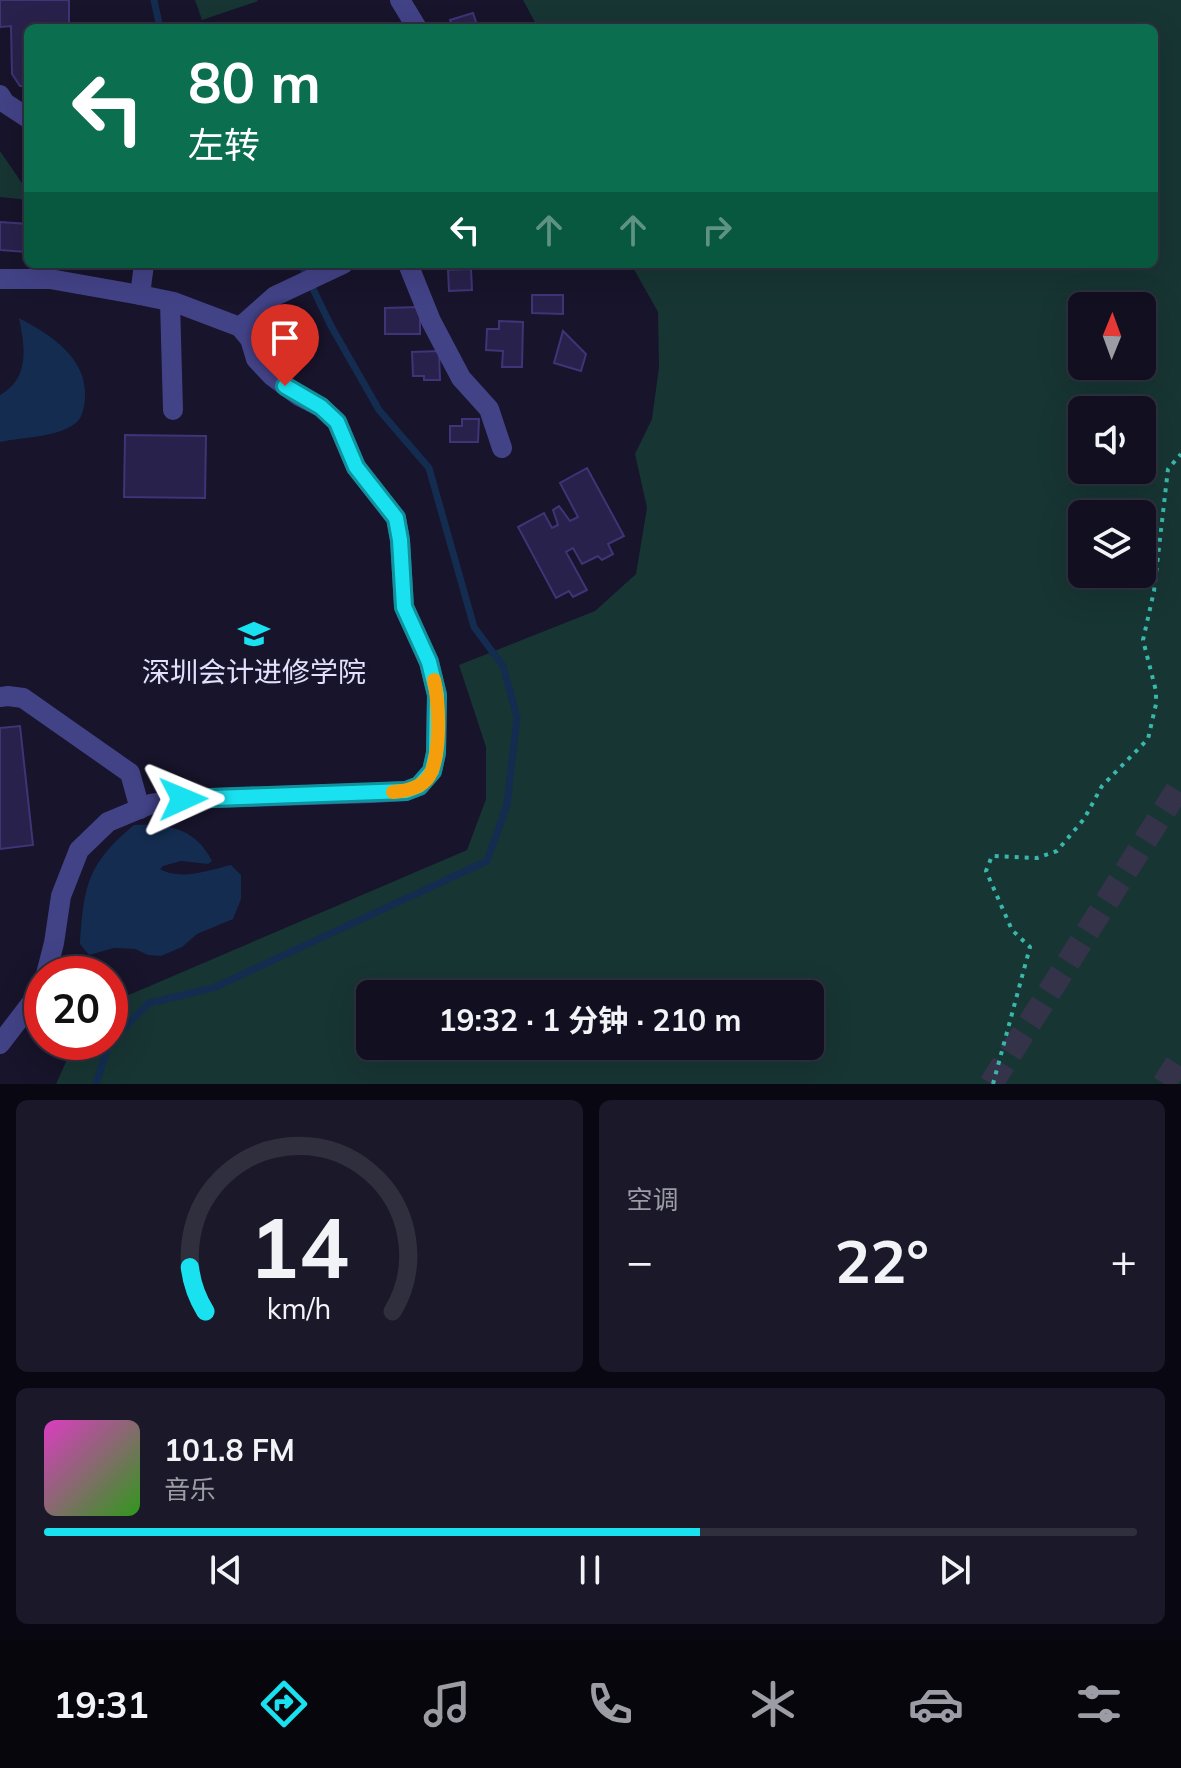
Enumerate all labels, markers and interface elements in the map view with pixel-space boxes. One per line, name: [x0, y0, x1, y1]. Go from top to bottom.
text: 80 m: [188, 47, 321, 117]
icon: left: [56, 56, 160, 160]
text: 左转: [188, 122, 260, 167]
icon: left: [443, 208, 487, 252]
icon: ahead: [527, 208, 571, 252]
icon: ahead: [611, 208, 655, 252]
icon: right: [695, 208, 739, 252]
north arrow: [1068, 292, 1156, 380]
map controls: [1068, 292, 1156, 588]
pin: [251, 304, 319, 386]
icon: arrive: [263, 316, 307, 360]
button: sound: [1068, 396, 1156, 484]
button: layers: [1068, 500, 1156, 588]
school or university icon: 深圳会计进修学院: [237, 617, 271, 651]
place label: 深圳会计进修学院: [142, 654, 366, 689]
position arrow: [141, 757, 225, 841]
speed limit sign: 20: [24, 956, 128, 1060]
text: 19:32 · 1 分钟 · 210 m: [439, 1001, 741, 1039]
text: 空调: [627, 1183, 679, 1216]
text: 14: [249, 1194, 349, 1299]
text: 22°: [834, 1223, 929, 1298]
text: −: [627, 1233, 653, 1288]
text: +: [1111, 1233, 1137, 1288]
text: km/h: [267, 1290, 332, 1326]
text: 101.8 FM: [164, 1431, 295, 1469]
text: 音乐: [164, 1473, 216, 1506]
icon: previous: [204, 1548, 248, 1592]
icon: pause: [568, 1548, 612, 1592]
icon: next: [933, 1548, 977, 1592]
icon: directions: [256, 1676, 312, 1732]
icon: music: [419, 1676, 475, 1732]
icon: phone: [582, 1676, 638, 1732]
icon: climate: [745, 1676, 801, 1732]
icon: car: [908, 1676, 964, 1732]
icon: filters: [1071, 1676, 1127, 1732]
text: 19:31: [54, 1682, 149, 1727]

